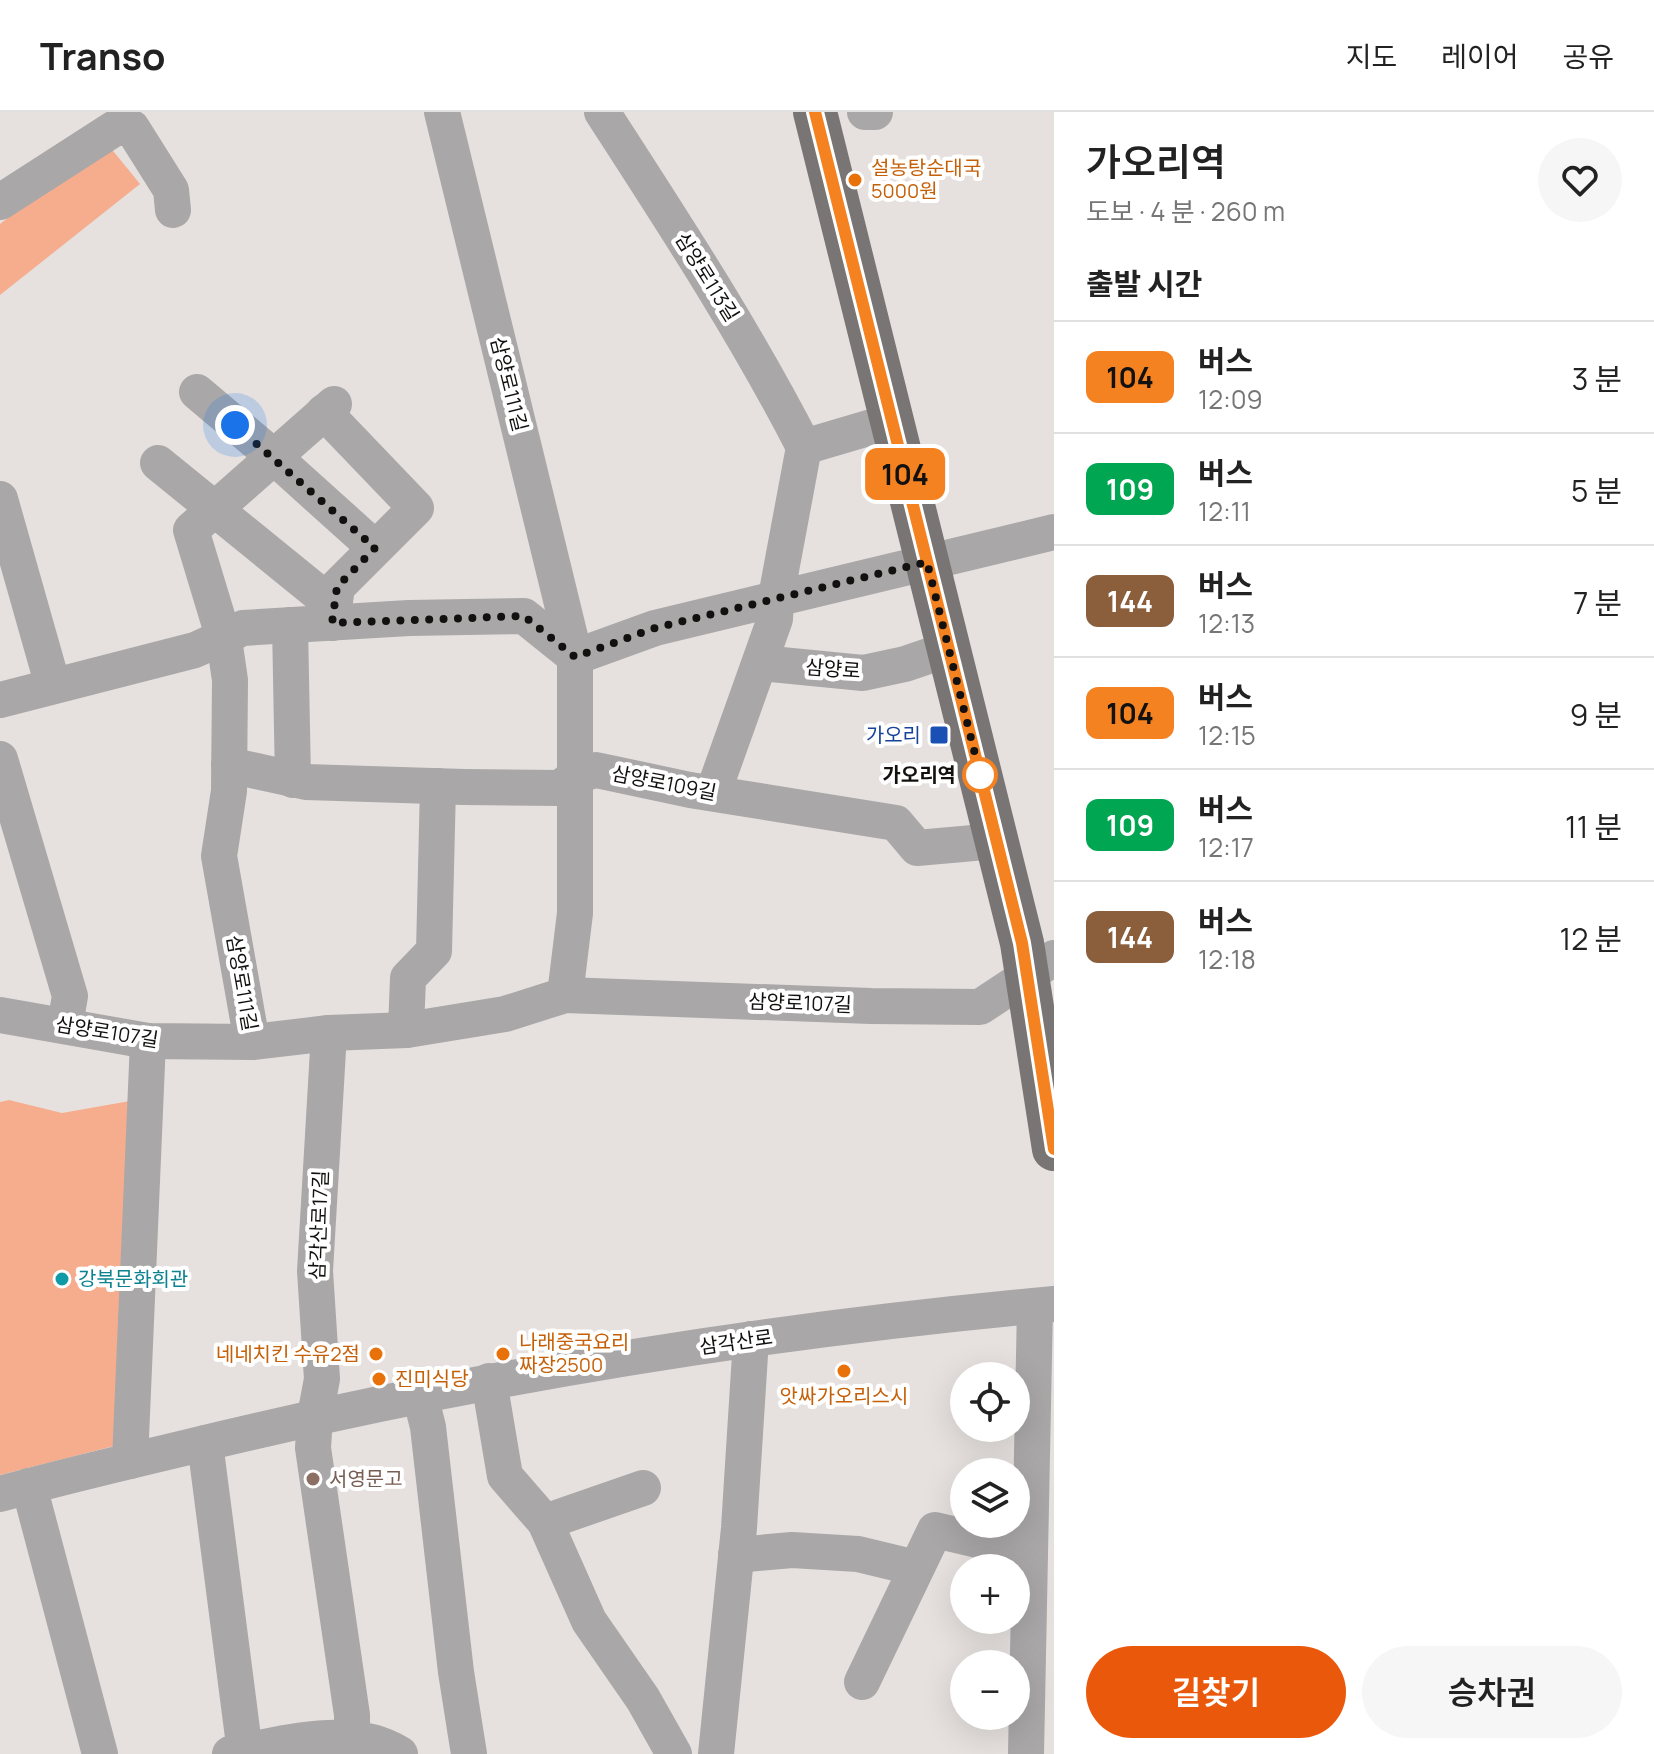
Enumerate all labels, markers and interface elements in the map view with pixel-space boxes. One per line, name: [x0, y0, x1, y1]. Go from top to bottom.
text: Transo: [40, 29, 166, 81]
text: 지도: [1346, 37, 1397, 75]
text: 레이어: [1441, 37, 1518, 75]
text: 공유: [1562, 37, 1614, 75]
text: 가오리역: [1086, 135, 1226, 187]
button: heart: [1538, 138, 1622, 222]
place label: 설농탕순대국 5000원: [871, 154, 981, 204]
marker: 설농탕순대국 5000원: [846, 171, 864, 189]
text: 도보 · 4 분 · 260 m: [1086, 193, 1285, 229]
street label: 삼양로113길: [669, 227, 745, 326]
text: 출발 시간: [1086, 263, 1202, 304]
street label: 삼양로111길: [485, 334, 534, 434]
text: 버스: [1198, 340, 1253, 381]
text: 104: [1106, 358, 1154, 396]
text: 3 분: [1572, 358, 1622, 399]
text: 12:09: [1198, 381, 1263, 417]
your location: [215, 405, 255, 445]
line badge: 104: [859, 448, 951, 500]
text: 버스: [1198, 452, 1253, 493]
text: 104: [881, 455, 929, 493]
text: 109: [1106, 470, 1154, 508]
text: 5 분: [1571, 470, 1622, 511]
text: 12:11: [1198, 493, 1251, 529]
text: 버스: [1198, 564, 1253, 605]
text: 144: [1107, 582, 1153, 620]
text: 7 분: [1573, 582, 1622, 623]
text: 12:13: [1198, 605, 1255, 641]
street label: 삼양로: [805, 653, 862, 684]
text: 버스: [1198, 676, 1253, 717]
text: 104: [1106, 694, 1154, 732]
text: 9 분: [1570, 694, 1622, 735]
text: 12:15: [1198, 717, 1256, 753]
place label: 가오리: [866, 721, 921, 748]
marker: 가오리: [928, 724, 950, 746]
marker: 가오리역: [963, 758, 997, 792]
street label: 삼양로109길: [609, 759, 719, 806]
place label: 가오리역: [882, 761, 956, 788]
text: 버스: [1198, 788, 1253, 829]
text: 109: [1106, 806, 1154, 844]
text: 11 분: [1565, 806, 1622, 847]
text: 12:17: [1198, 829, 1254, 865]
text: 버스: [1198, 900, 1253, 941]
text: 144: [1107, 918, 1153, 956]
text: 12 분: [1560, 918, 1622, 959]
street label: 삼양로111길: [221, 933, 264, 1033]
text: 12:18: [1198, 941, 1256, 977]
street label: 삼양로107길: [748, 987, 852, 1018]
street label: 삼양로107길: [54, 1010, 160, 1053]
street label: 삼각산로17길: [303, 1170, 334, 1280]
place label: 강북문화회관: [78, 1265, 188, 1292]
marker: 강북문화회관: [53, 1270, 71, 1288]
street label: 삼각산로: [698, 1323, 774, 1360]
place label: 나래중국요리 짜장2500: [519, 1328, 629, 1378]
place label: 네네치킨 수유2점: [216, 1340, 360, 1367]
marker: 네네치킨 수유2점: [367, 1345, 385, 1363]
marker: 나래중국요리 짜장2500: [494, 1345, 512, 1363]
marker: 앗싸가오리스시: [835, 1362, 853, 1380]
map controls: [950, 1362, 1030, 1730]
button: locate: [950, 1362, 1030, 1442]
place label: 진미식당: [395, 1365, 469, 1392]
marker: 진미식당: [370, 1370, 388, 1388]
place label: 앗싸가오리스시: [780, 1382, 908, 1409]
button: layers: [950, 1458, 1030, 1538]
place label: 서영문고: [329, 1465, 403, 1492]
marker: 서영문고: [304, 1470, 322, 1488]
button: +: [950, 1554, 1030, 1634]
button: 길찾기: [1086, 1646, 1346, 1738]
button: 승차권: [1362, 1646, 1622, 1738]
button: −: [950, 1650, 1030, 1730]

